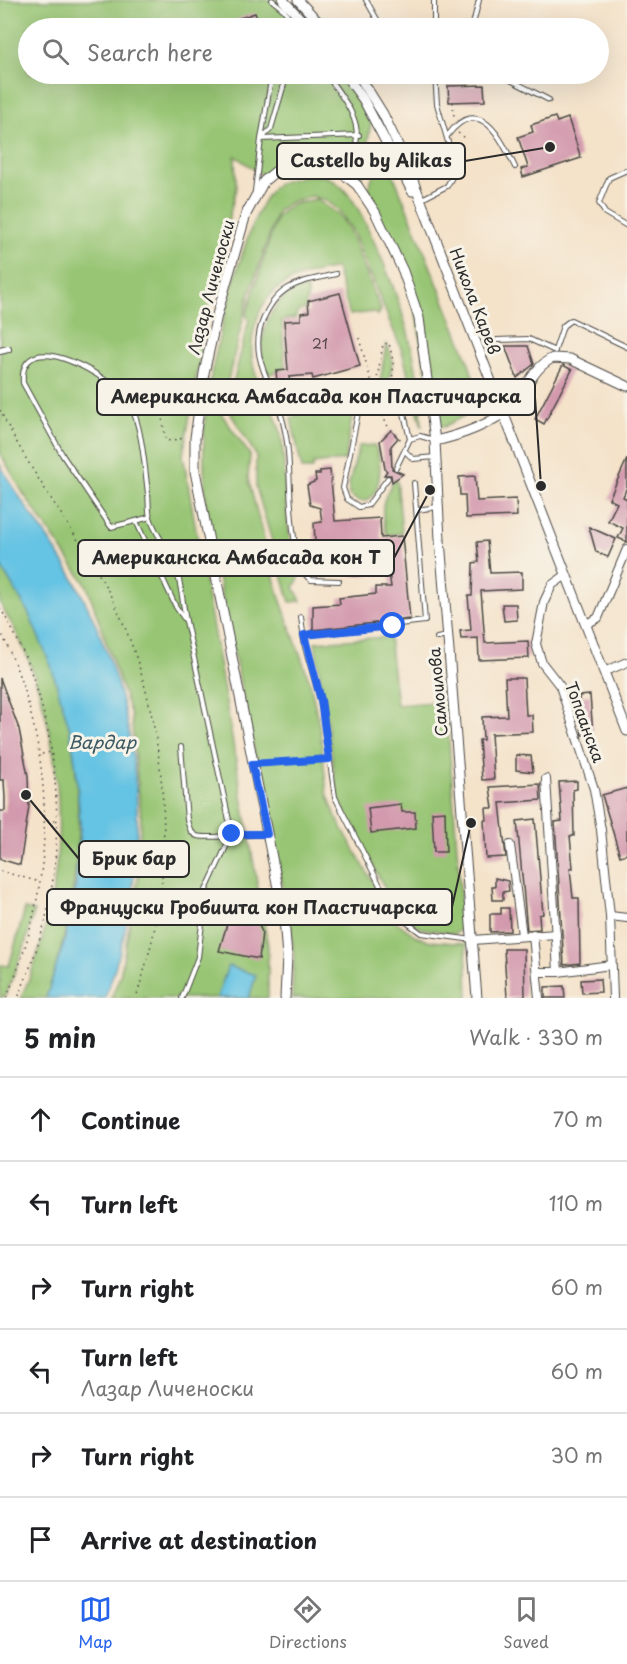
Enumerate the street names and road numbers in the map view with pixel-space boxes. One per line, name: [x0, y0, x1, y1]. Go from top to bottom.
street label: Лазар Личеноски: [181, 217, 240, 357]
street label: Никола Карев: [445, 244, 507, 357]
street label: Самоилова: [421, 647, 453, 738]
street label: Топаанска: [560, 678, 612, 766]

